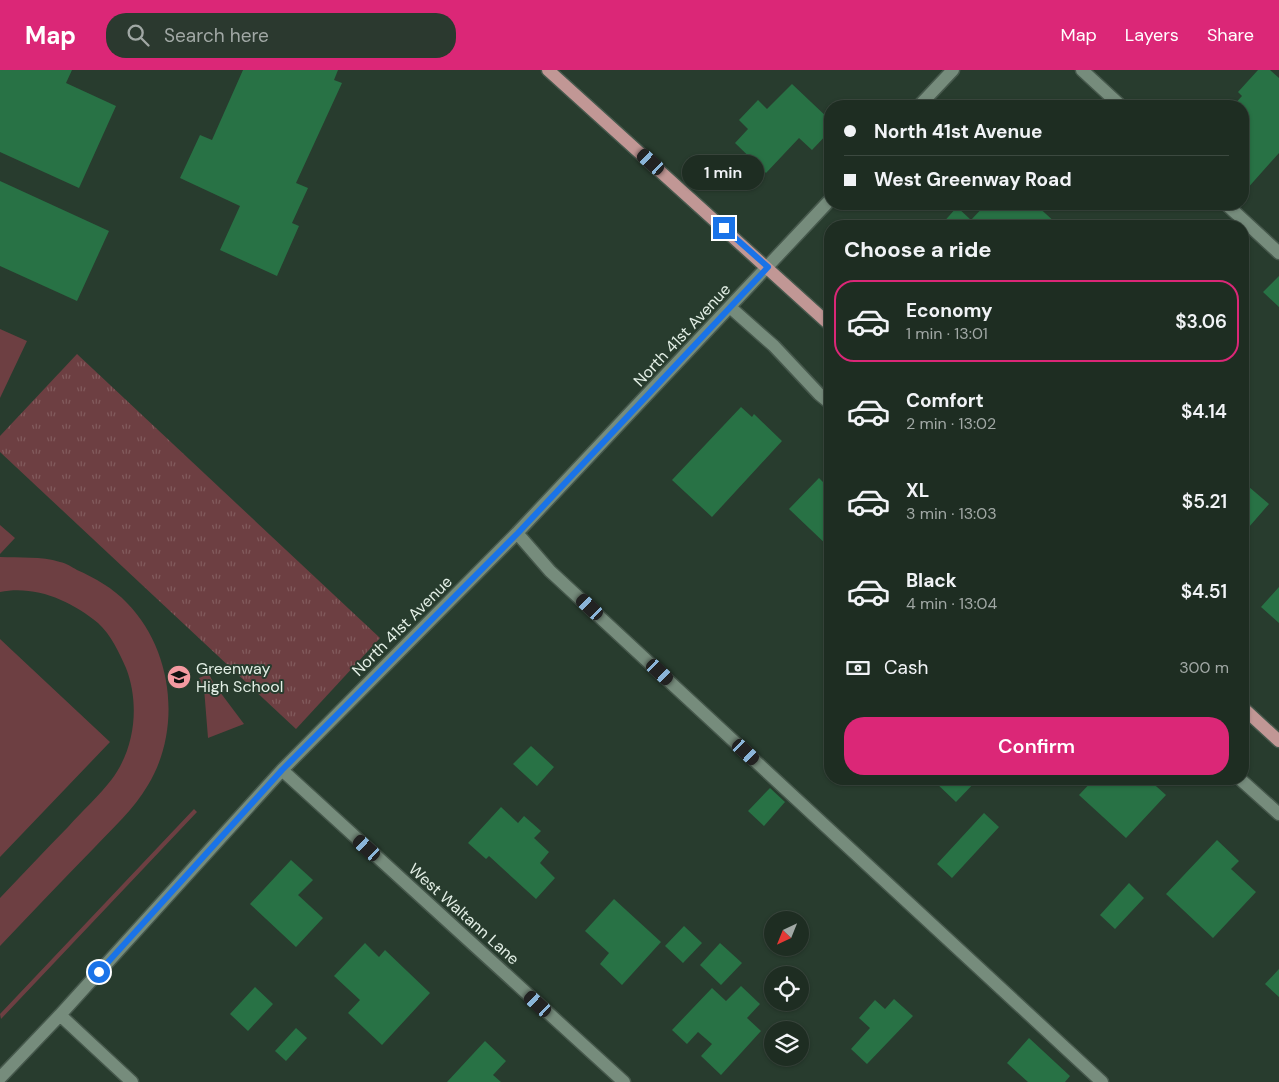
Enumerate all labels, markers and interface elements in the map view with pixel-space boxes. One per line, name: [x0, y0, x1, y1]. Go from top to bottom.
search box: [106, 13, 456, 58]
text: Map: [25, 20, 76, 51]
icon: search: [124, 21, 152, 49]
text: Search here: [164, 23, 269, 48]
text: Map: [1061, 23, 1097, 47]
text: Layers: [1125, 23, 1179, 47]
text: Share: [1207, 23, 1254, 47]
text: North 41st Avenue: [874, 119, 1042, 144]
car: [634, 146, 667, 178]
callout: 1 min: [683, 156, 765, 190]
text: 1 min: [704, 162, 742, 183]
text: West Greenway Road: [874, 167, 1072, 192]
route end: [713, 217, 735, 239]
text: Choose a ride: [844, 235, 992, 264]
street label: North 41st Avenue: [629, 279, 735, 391]
text: Economy: [906, 298, 993, 323]
icon: car: [846, 299, 891, 344]
text: $3.06: [1175, 309, 1227, 334]
text: 1 min · 13:01: [906, 323, 988, 344]
text: Comfort: [906, 388, 984, 413]
icon: car: [846, 389, 891, 434]
text: $4.14: [1181, 399, 1227, 424]
text: 2 min · 13:02: [906, 413, 996, 434]
text: XL: [906, 478, 929, 503]
icon: car: [846, 479, 891, 524]
text: $5.21: [1182, 489, 1227, 514]
text: 3 min · 13:03: [906, 503, 997, 524]
text: Black: [906, 568, 957, 593]
icon: car: [846, 569, 891, 614]
street label: North 41st Avenue: [347, 571, 457, 681]
text: $4.51: [1181, 579, 1227, 604]
car: [573, 591, 606, 623]
text: 4 min · 13:04: [906, 593, 997, 614]
icon: cash: [844, 654, 872, 682]
text: Cash: [884, 655, 928, 680]
car: [643, 656, 676, 688]
text: 300 m: [1179, 657, 1229, 678]
place label: Greenway High School: [196, 658, 283, 697]
school or university icon: Greenway High School: [166, 664, 192, 690]
button: Confirm: [844, 717, 1229, 775]
car: [729, 736, 762, 768]
car: [350, 832, 383, 864]
street label: West Waltann Lane: [404, 859, 524, 969]
north arrow: [764, 911, 809, 956]
map controls: [764, 911, 809, 1066]
route start: [88, 961, 110, 983]
button: locate: [764, 966, 809, 1011]
car: [521, 988, 554, 1020]
button: layers: [764, 1021, 809, 1066]

